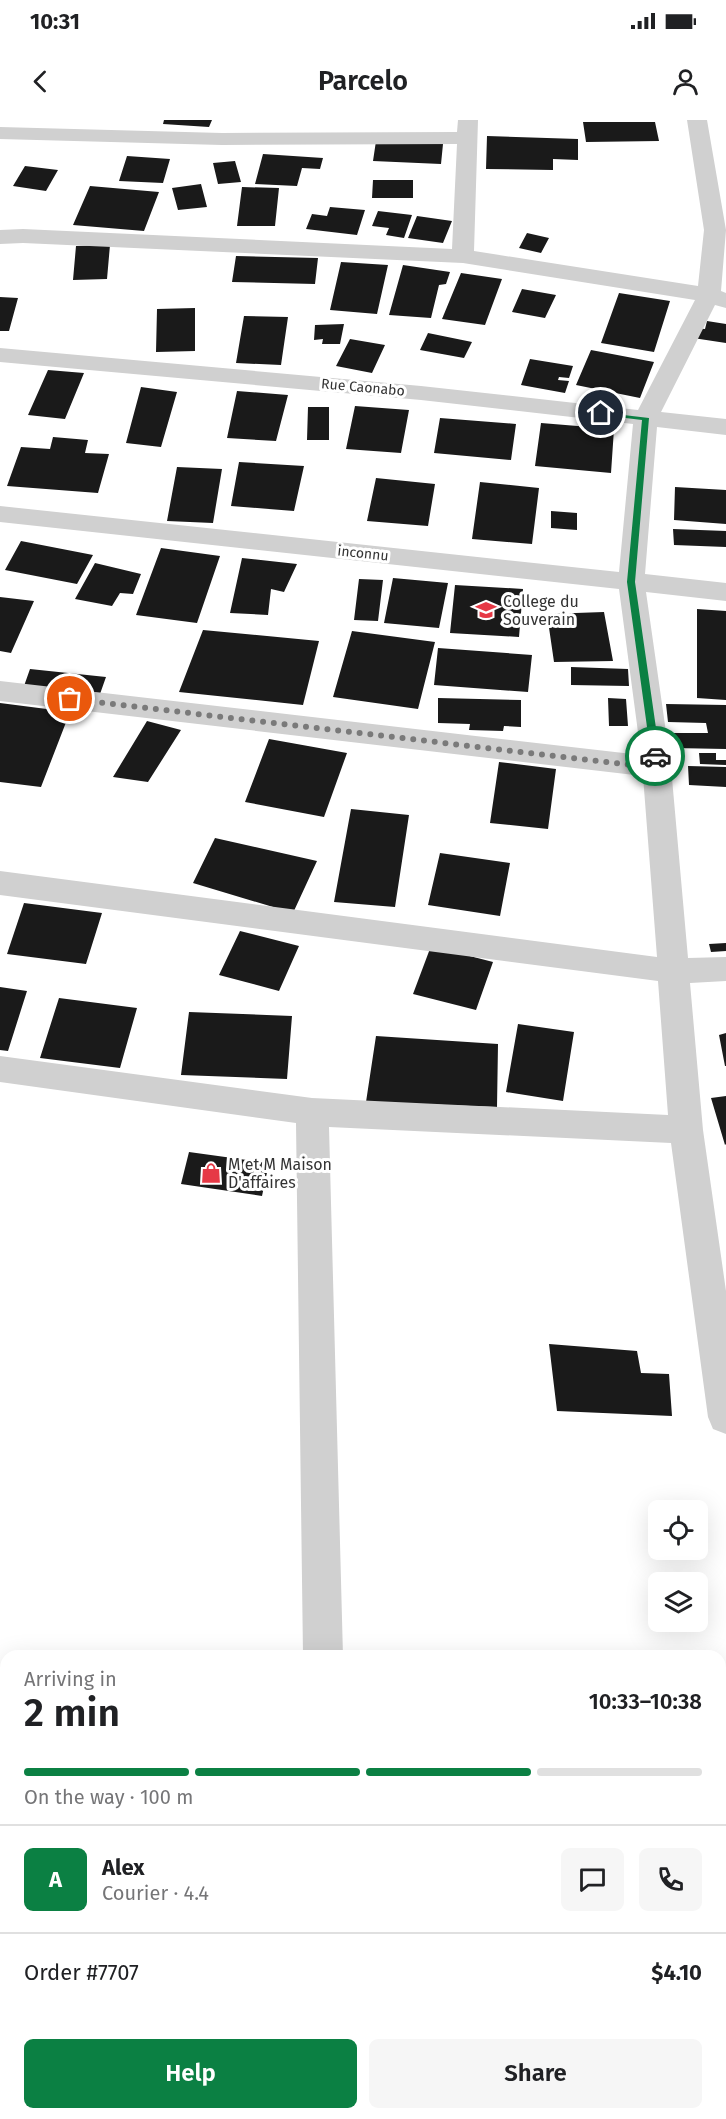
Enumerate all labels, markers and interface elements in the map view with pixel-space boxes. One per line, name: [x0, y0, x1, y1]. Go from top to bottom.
text: 10:31: [30, 8, 80, 35]
icon: back: [24, 65, 57, 98]
text: Parcelo: [318, 65, 408, 97]
icon: person: [669, 65, 702, 98]
street label: Rue Caonabo: [320, 375, 405, 400]
pin: [575, 387, 626, 438]
icon: home: [584, 396, 617, 429]
street label: inconnu: [337, 542, 389, 565]
place label: College du Souverain: [503, 592, 579, 629]
school or university icon: College du Souverain: [474, 598, 498, 622]
pin: [44, 673, 95, 724]
icon: bag: [53, 682, 86, 715]
courier: [625, 726, 685, 786]
icon: car: [639, 740, 672, 773]
place label: M et M Maison D'affaires: [228, 1155, 332, 1192]
shop icon: M et M Maison D'affaires: [199, 1161, 223, 1185]
map controls: [648, 1500, 708, 1632]
button: locate: [648, 1500, 708, 1560]
button: layers: [648, 1572, 708, 1632]
text: Arriving in: [24, 1667, 117, 1691]
text: 10:33–10:38: [589, 1688, 702, 1715]
text: 2 min: [24, 1690, 120, 1736]
text: On the way · 100 m: [24, 1785, 193, 1809]
button: chat: [561, 1848, 624, 1911]
button: phone: [639, 1848, 702, 1911]
text: Alex: [102, 1854, 145, 1881]
text: A: [49, 1866, 62, 1893]
text: Courier · 4.4: [102, 1881, 209, 1905]
text: Order #7707: [24, 1959, 139, 1986]
text: $4.10: [651, 1959, 702, 1986]
button: Help: [24, 2039, 357, 2108]
button: Share: [369, 2039, 702, 2108]

